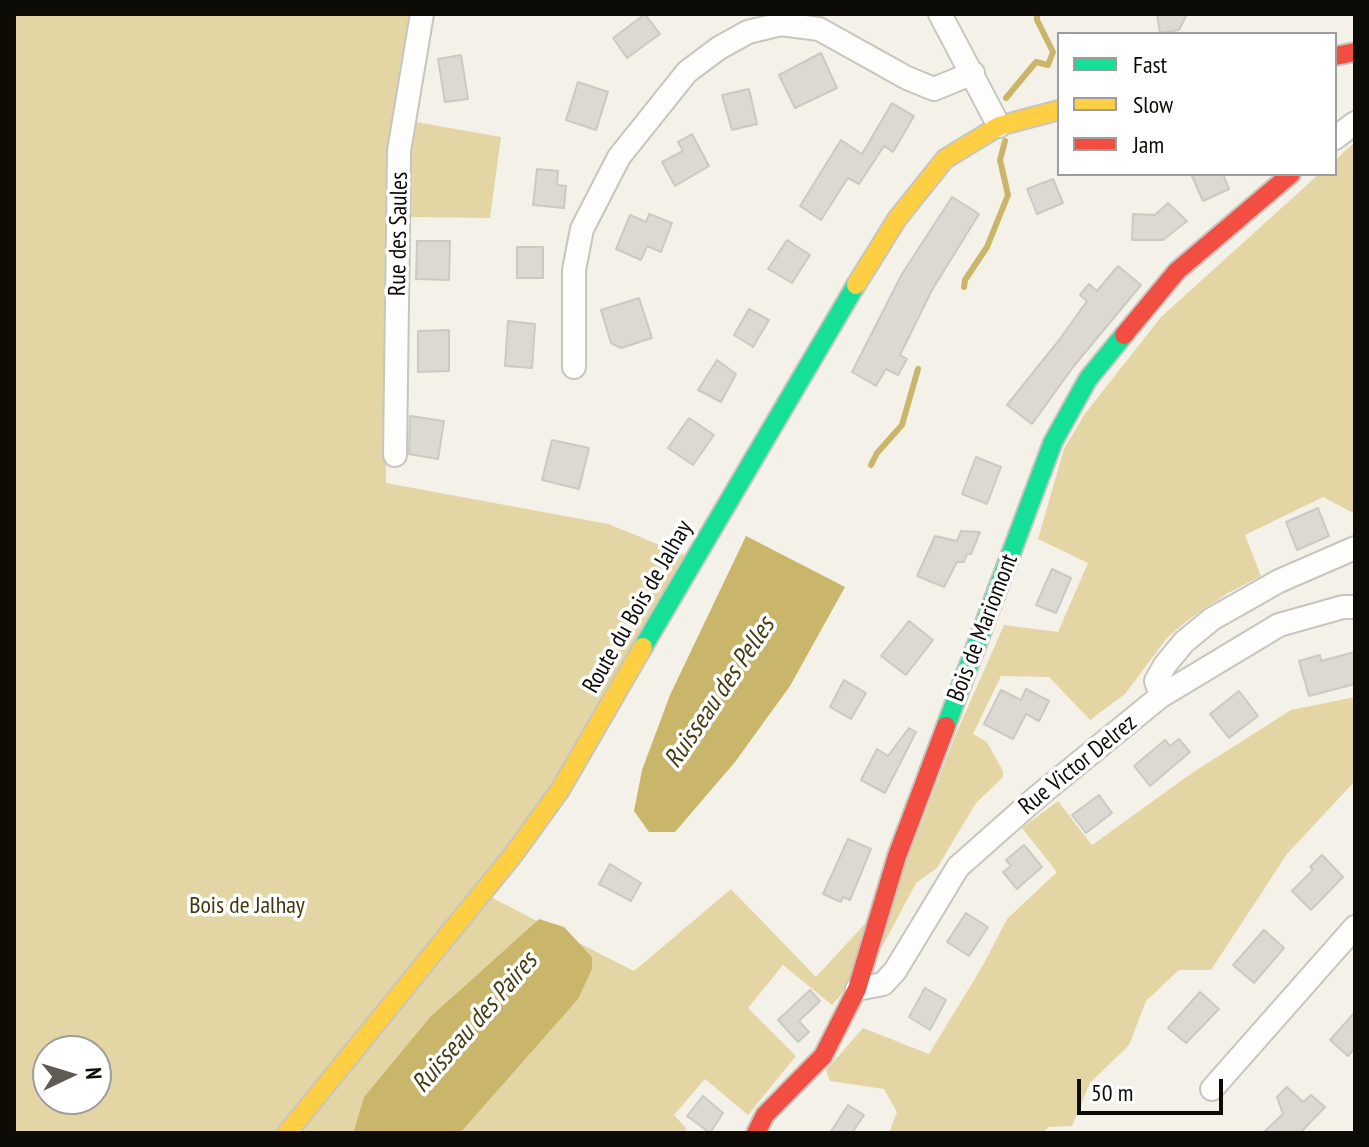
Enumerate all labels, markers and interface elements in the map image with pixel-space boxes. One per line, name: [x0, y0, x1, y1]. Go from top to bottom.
legend: [1057, 32, 1337, 176]
text: Fast: [1133, 49, 1167, 80]
text: Slow: [1133, 89, 1173, 120]
text: Jam: [1133, 129, 1164, 160]
street label: Rue des Saules: [384, 172, 414, 296]
street label: Route du Bois de Jalhay: [577, 516, 699, 698]
street label: Bois de Mariomont: [942, 550, 1024, 706]
water label: Ruisseau des Pelles: [658, 612, 782, 774]
street label: Rue Victor Delrez: [1013, 709, 1143, 821]
park label: Bois de Jalhay: [189, 892, 305, 920]
water label: Ruisseau des Paires: [406, 947, 544, 1099]
north arrow: [32, 1035, 112, 1115]
scale bar: [1081, 1063, 1227, 1113]
text: N: [80, 1067, 108, 1080]
text: 50 m: [1091, 1077, 1133, 1108]

